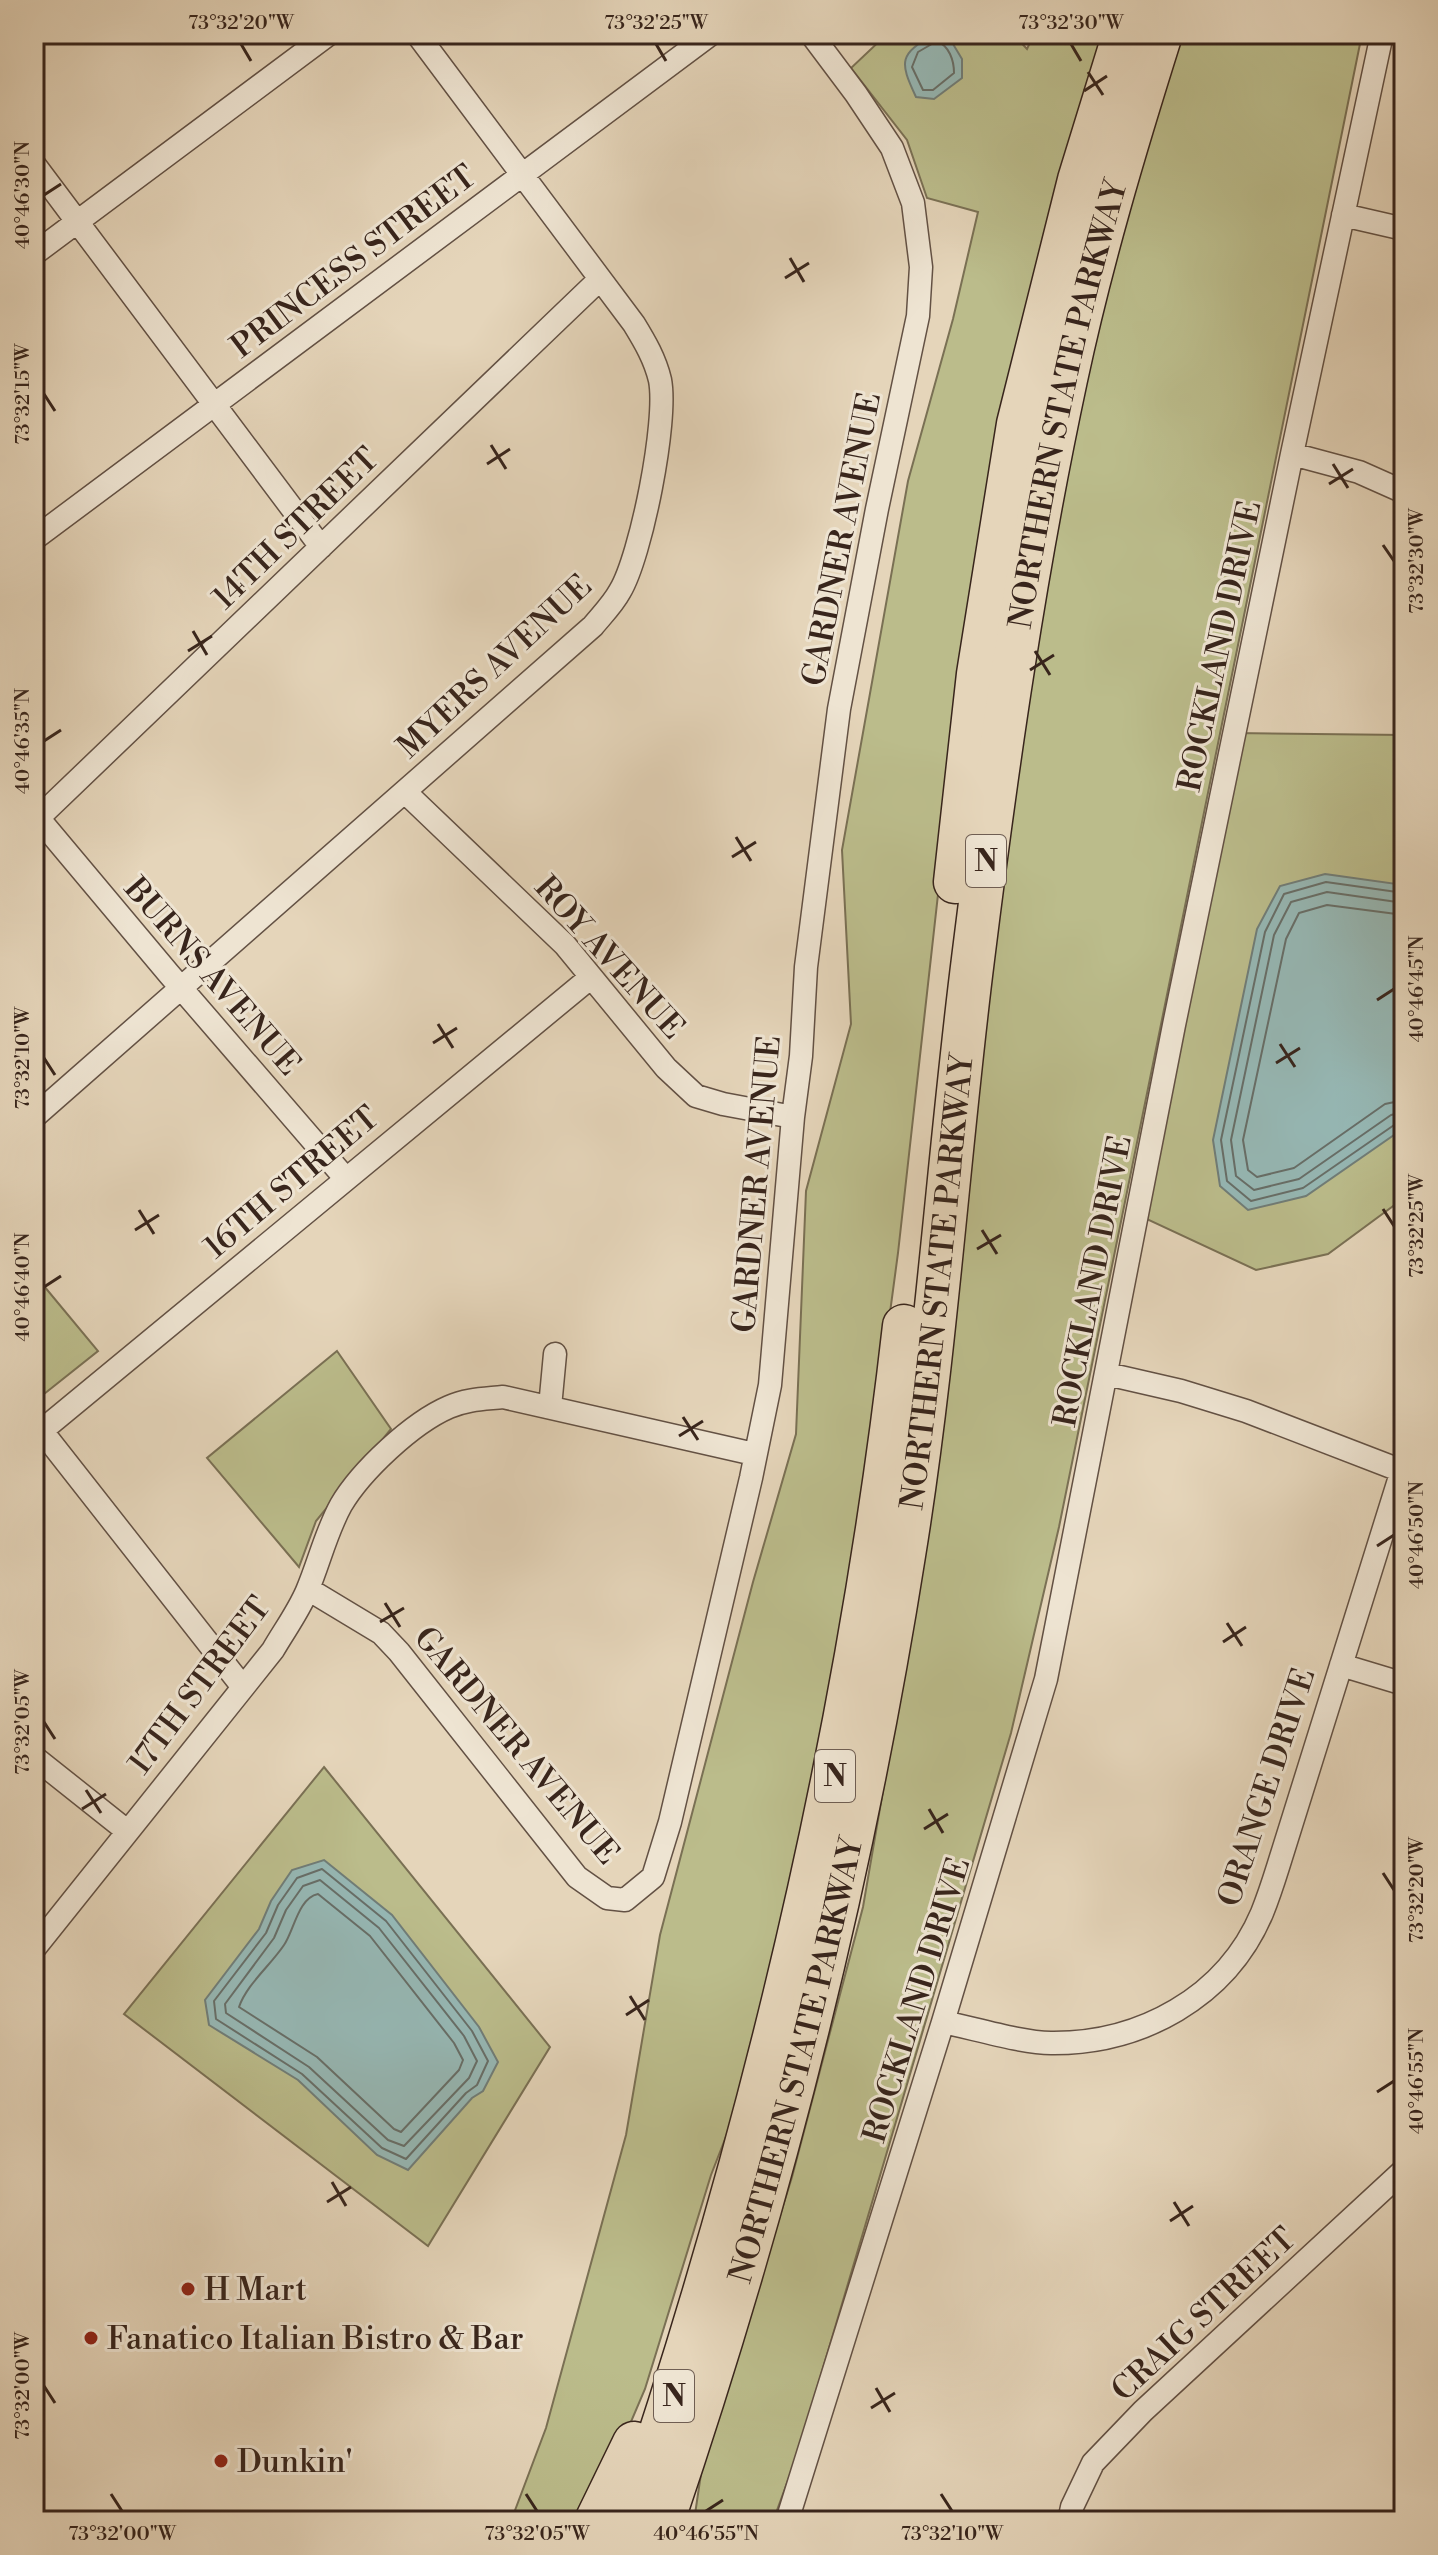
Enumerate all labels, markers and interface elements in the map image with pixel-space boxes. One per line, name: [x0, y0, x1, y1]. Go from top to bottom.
text: 73°32'20"W: [188, 11, 295, 36]
text: 73°32'25"W: [604, 11, 709, 36]
text: 73°32'30"W: [1018, 11, 1125, 36]
text: 40°46'30"N: [11, 141, 36, 249]
street label: PRINCESS STREET: [223, 157, 484, 367]
street label: NORTHERN STATE PARKWAY: [1001, 174, 1137, 632]
text: 73°32'15"W: [11, 343, 36, 444]
street label: GARDNER AVENUE: [794, 389, 890, 689]
street label: 14TH STREET: [204, 440, 387, 618]
street label: ROCKLAND DRIVE: [1170, 497, 1270, 795]
text: 73°32'30"W: [1405, 507, 1430, 614]
street label: MYERS AVENUE: [389, 566, 600, 767]
text: 40°46'35"N: [11, 688, 36, 794]
road number: N: [966, 835, 1006, 887]
street label: ROY AVENUE: [526, 868, 693, 1047]
street label: BURNS AVENUE: [115, 869, 309, 1084]
text: 40°46'45"N: [1405, 936, 1430, 1042]
text: 73°32'10"W: [11, 1006, 36, 1109]
street label: GARDNER AVENUE: [724, 1034, 790, 1334]
street label: NORTHERN STATE PARKWAY: [892, 1050, 983, 1513]
street label: 16TH STREET: [196, 1098, 387, 1267]
street label: ROCKLAND DRIVE: [1045, 1132, 1141, 1430]
text: 73°32'25"W: [1405, 1173, 1430, 1278]
text: 40°46'40"N: [11, 1232, 36, 1341]
text: 40°46'50"N: [1405, 1481, 1430, 1589]
street label: 17TH STREET: [120, 1589, 280, 1782]
street label: GARDNER AVENUE: [405, 1619, 627, 1873]
street label: ORANGE DRIVE: [1210, 1663, 1324, 1912]
text: 73°32'05"W: [11, 1668, 36, 1775]
road number: N: [815, 1750, 855, 1802]
street label: NORTHERN STATE PARKWAY: [721, 1832, 873, 2288]
text: 73°32'20"W: [1405, 1836, 1430, 1943]
street label: ROCKLAND DRIVE: [855, 1853, 979, 2148]
text: 40°46'55"N: [1405, 2028, 1430, 2134]
street label: CRAIG STREET: [1103, 2219, 1304, 2410]
place label: H Mart: [204, 2270, 307, 2310]
marker: H Mart: [179, 2280, 197, 2298]
place label: Fanatico Italian Bistro & Bar: [107, 2319, 524, 2359]
marker: Fanatico Italian Bistro & Bar: [82, 2329, 100, 2347]
text: 73°32'00"W: [11, 2331, 36, 2440]
road number: N: [654, 2370, 694, 2422]
place label: Dunkin': [237, 2442, 353, 2482]
marker: Dunkin': [212, 2452, 230, 2470]
text: 73°32'00"W: [68, 2522, 177, 2547]
text: 73°32'05"W: [484, 2522, 591, 2547]
text: 40°46'55"N: [653, 2522, 759, 2547]
text: 73°32'10"W: [901, 2522, 1004, 2547]

